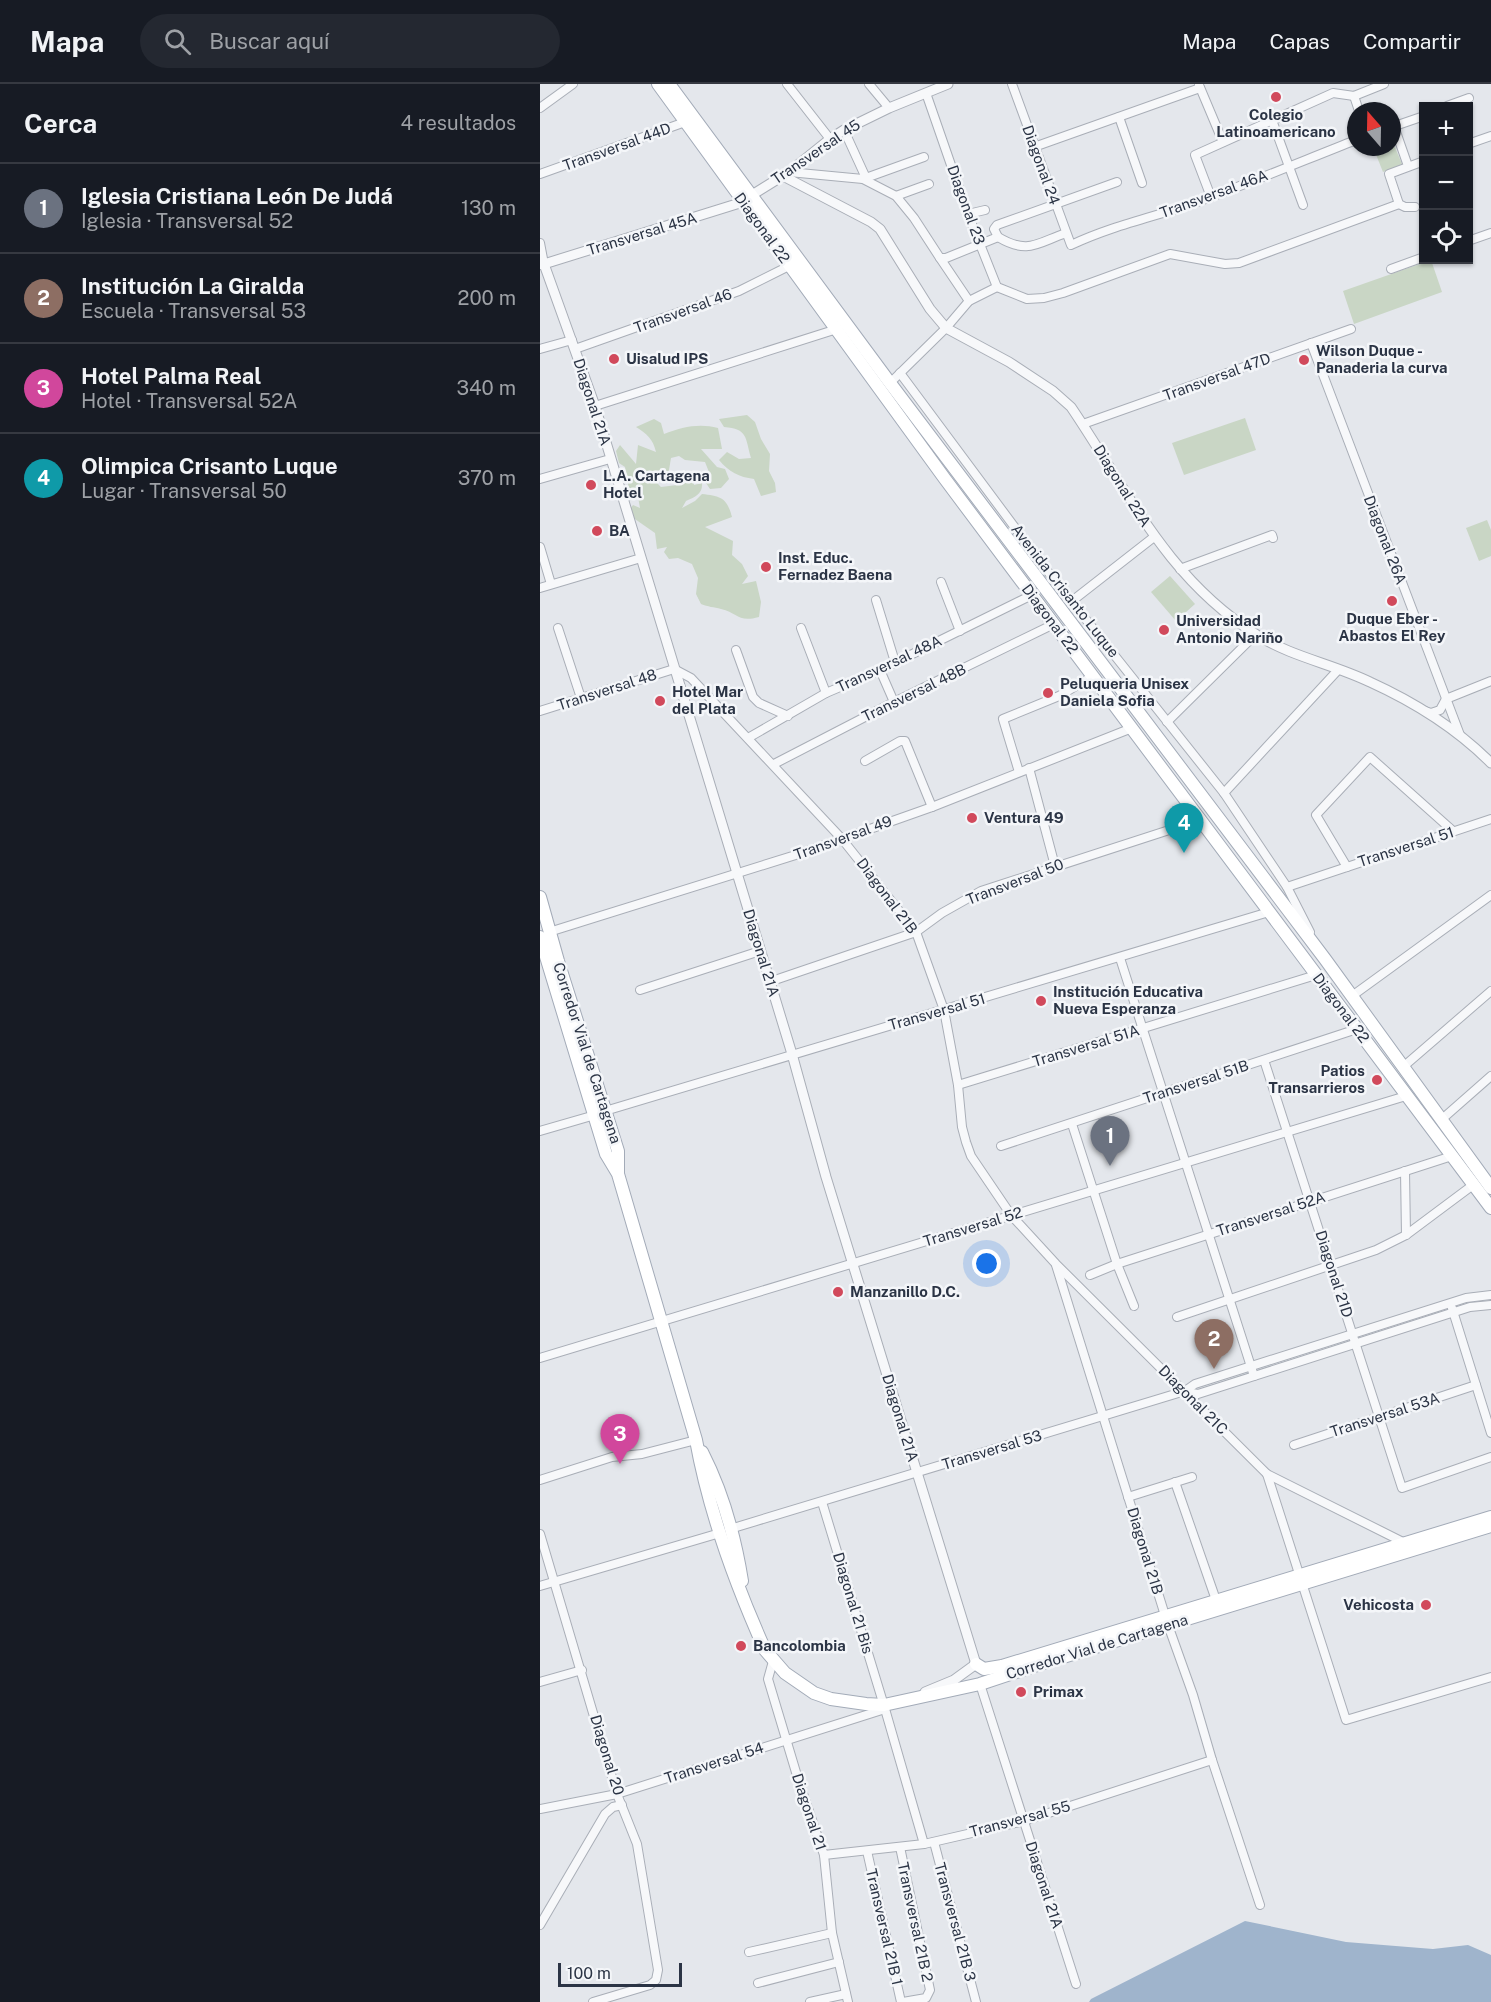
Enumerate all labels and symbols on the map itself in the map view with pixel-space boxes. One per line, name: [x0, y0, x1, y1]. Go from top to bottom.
marker: Colegio Latinoamericano: [1269, 90, 1283, 104]
north arrow: [1347, 102, 1401, 156]
place label: Colegio Latinoamericano: [1216, 106, 1336, 140]
street label: Transversal 45: [768, 116, 863, 187]
street label: Transversal 44D: [561, 119, 673, 174]
street label: Diagonal 24: [1019, 123, 1064, 207]
street label: Diagonal 23: [944, 163, 989, 247]
street label: Transversal 46A: [1158, 166, 1270, 221]
street label: Diagonal 22: [731, 189, 794, 266]
street label: Transversal 45A: [585, 209, 699, 258]
street label: Transversal 46: [632, 285, 734, 336]
place label: Wilson Duque - Panaderia la curva: [1316, 342, 1447, 376]
street label: Transversal 47D: [1161, 349, 1273, 404]
place label: Uisalud IPS: [626, 350, 708, 367]
marker: Uisalud IPS: [607, 352, 621, 366]
marker: Wilson Duque - Panaderia la curva: [1297, 353, 1311, 367]
street label: Diagonal 21A: [570, 356, 615, 448]
street label: Diagonal 22A: [1090, 442, 1155, 530]
place label: L.A. Cartagena Hotel: [603, 467, 710, 501]
marker: L.A. Cartagena Hotel: [584, 478, 598, 492]
street label: Diagonal 26A: [1361, 493, 1410, 587]
street label: Avenida Crisanto Luque: [1008, 521, 1123, 661]
place label: BA: [609, 522, 630, 539]
marker: BA: [590, 524, 604, 538]
place label: Inst. Educ. Fernadez Baena: [778, 549, 892, 583]
marker: Inst. Educ. Fernadez Baena: [759, 560, 773, 574]
street label: Diagonal 22: [1019, 580, 1082, 657]
marker: Duque Eber - Abastos El Rey: [1385, 594, 1399, 608]
place label: Duque Eber - Abastos El Rey: [1339, 610, 1446, 644]
place label: Universidad Antonio Nariño: [1176, 612, 1283, 646]
marker: Universidad Antonio Nariño: [1157, 623, 1171, 637]
street label: Transversal 48A: [834, 632, 944, 695]
street label: Transversal 48B: [859, 660, 968, 725]
street label: Transversal 48: [555, 665, 659, 714]
place label: Peluqueria Unisex Daniela Sofia: [1060, 675, 1189, 709]
place label: Hotel Mar del Plata: [672, 683, 743, 717]
marker: Peluqueria Unisex Daniela Sofia: [1041, 686, 1055, 700]
marker: Hotel Mar del Plata: [653, 694, 667, 708]
pin: 4: [1164, 804, 1204, 853]
place label: Ventura 49: [984, 809, 1064, 826]
marker: Ventura 49: [965, 811, 979, 825]
street label: Transversal 49: [791, 812, 894, 863]
street label: Transversal 51: [1356, 823, 1456, 870]
street label: Diagonal 21B: [853, 855, 921, 937]
street label: Transversal 50: [964, 855, 1066, 908]
street label: Diagonal 21A: [740, 907, 783, 999]
street label: Corredor Vial de Cartagena: [550, 960, 625, 1146]
street label: Diagonal 22: [1310, 969, 1373, 1046]
place label: Institución Educativa Nueva Esperanza: [1053, 983, 1203, 1017]
street label: Transversal 51: [886, 990, 987, 1033]
marker: Institución Educativa Nueva Esperanza: [1034, 994, 1048, 1008]
street label: Transversal 51A: [1030, 1021, 1142, 1070]
street label: Transversal 51B: [1141, 1056, 1251, 1107]
place label: Patios Transarrieros: [1269, 1062, 1365, 1096]
marker: Patios Transarrieros: [1370, 1073, 1384, 1087]
pin: 1: [1090, 1116, 1130, 1166]
street label: Transversal 52A: [1214, 1188, 1328, 1239]
street label: Transversal 52: [921, 1203, 1025, 1250]
street label: Diagonal 21D: [1312, 1228, 1357, 1320]
your location: [972, 1249, 1001, 1278]
place label: Manzanillo D.C.: [850, 1283, 960, 1300]
marker: Manzanillo D.C.: [831, 1285, 845, 1299]
pin: 2: [1194, 1320, 1234, 1369]
street label: Diagonal 21C: [1155, 1362, 1231, 1438]
street label: Diagonal 21A: [879, 1372, 922, 1464]
street label: Transversal 53A: [1328, 1389, 1442, 1440]
pin: 3: [600, 1414, 640, 1464]
street label: Transversal 53: [940, 1426, 1044, 1473]
street label: Diagonal 21B: [1124, 1505, 1167, 1596]
street label: Diagonal 21 Bis: [830, 1550, 877, 1656]
place label: Vehicosta: [1343, 1596, 1414, 1613]
marker: Vehicosta: [1419, 1598, 1433, 1612]
street label: Corredor Vial de Cartagena: [1004, 1611, 1190, 1682]
place label: Bancolombia: [753, 1637, 846, 1654]
marker: Bancolombia: [734, 1639, 748, 1653]
place label: Primax: [1033, 1683, 1084, 1700]
marker: Primax: [1014, 1685, 1028, 1699]
street label: Diagonal 20: [587, 1713, 628, 1797]
street label: Transversal 54: [662, 1738, 766, 1787]
street label: Diagonal 21: [789, 1771, 830, 1853]
street label: Transversal 55: [968, 1797, 1072, 1840]
street label: Diagonal 21A: [1022, 1839, 1067, 1931]
street label: Transversal 21B 2: [894, 1860, 936, 1983]
street label: Transversal 21B 3: [931, 1861, 980, 1983]
street label: Transversal 21B 1: [863, 1867, 906, 1987]
scale bar: [558, 1960, 682, 1988]

